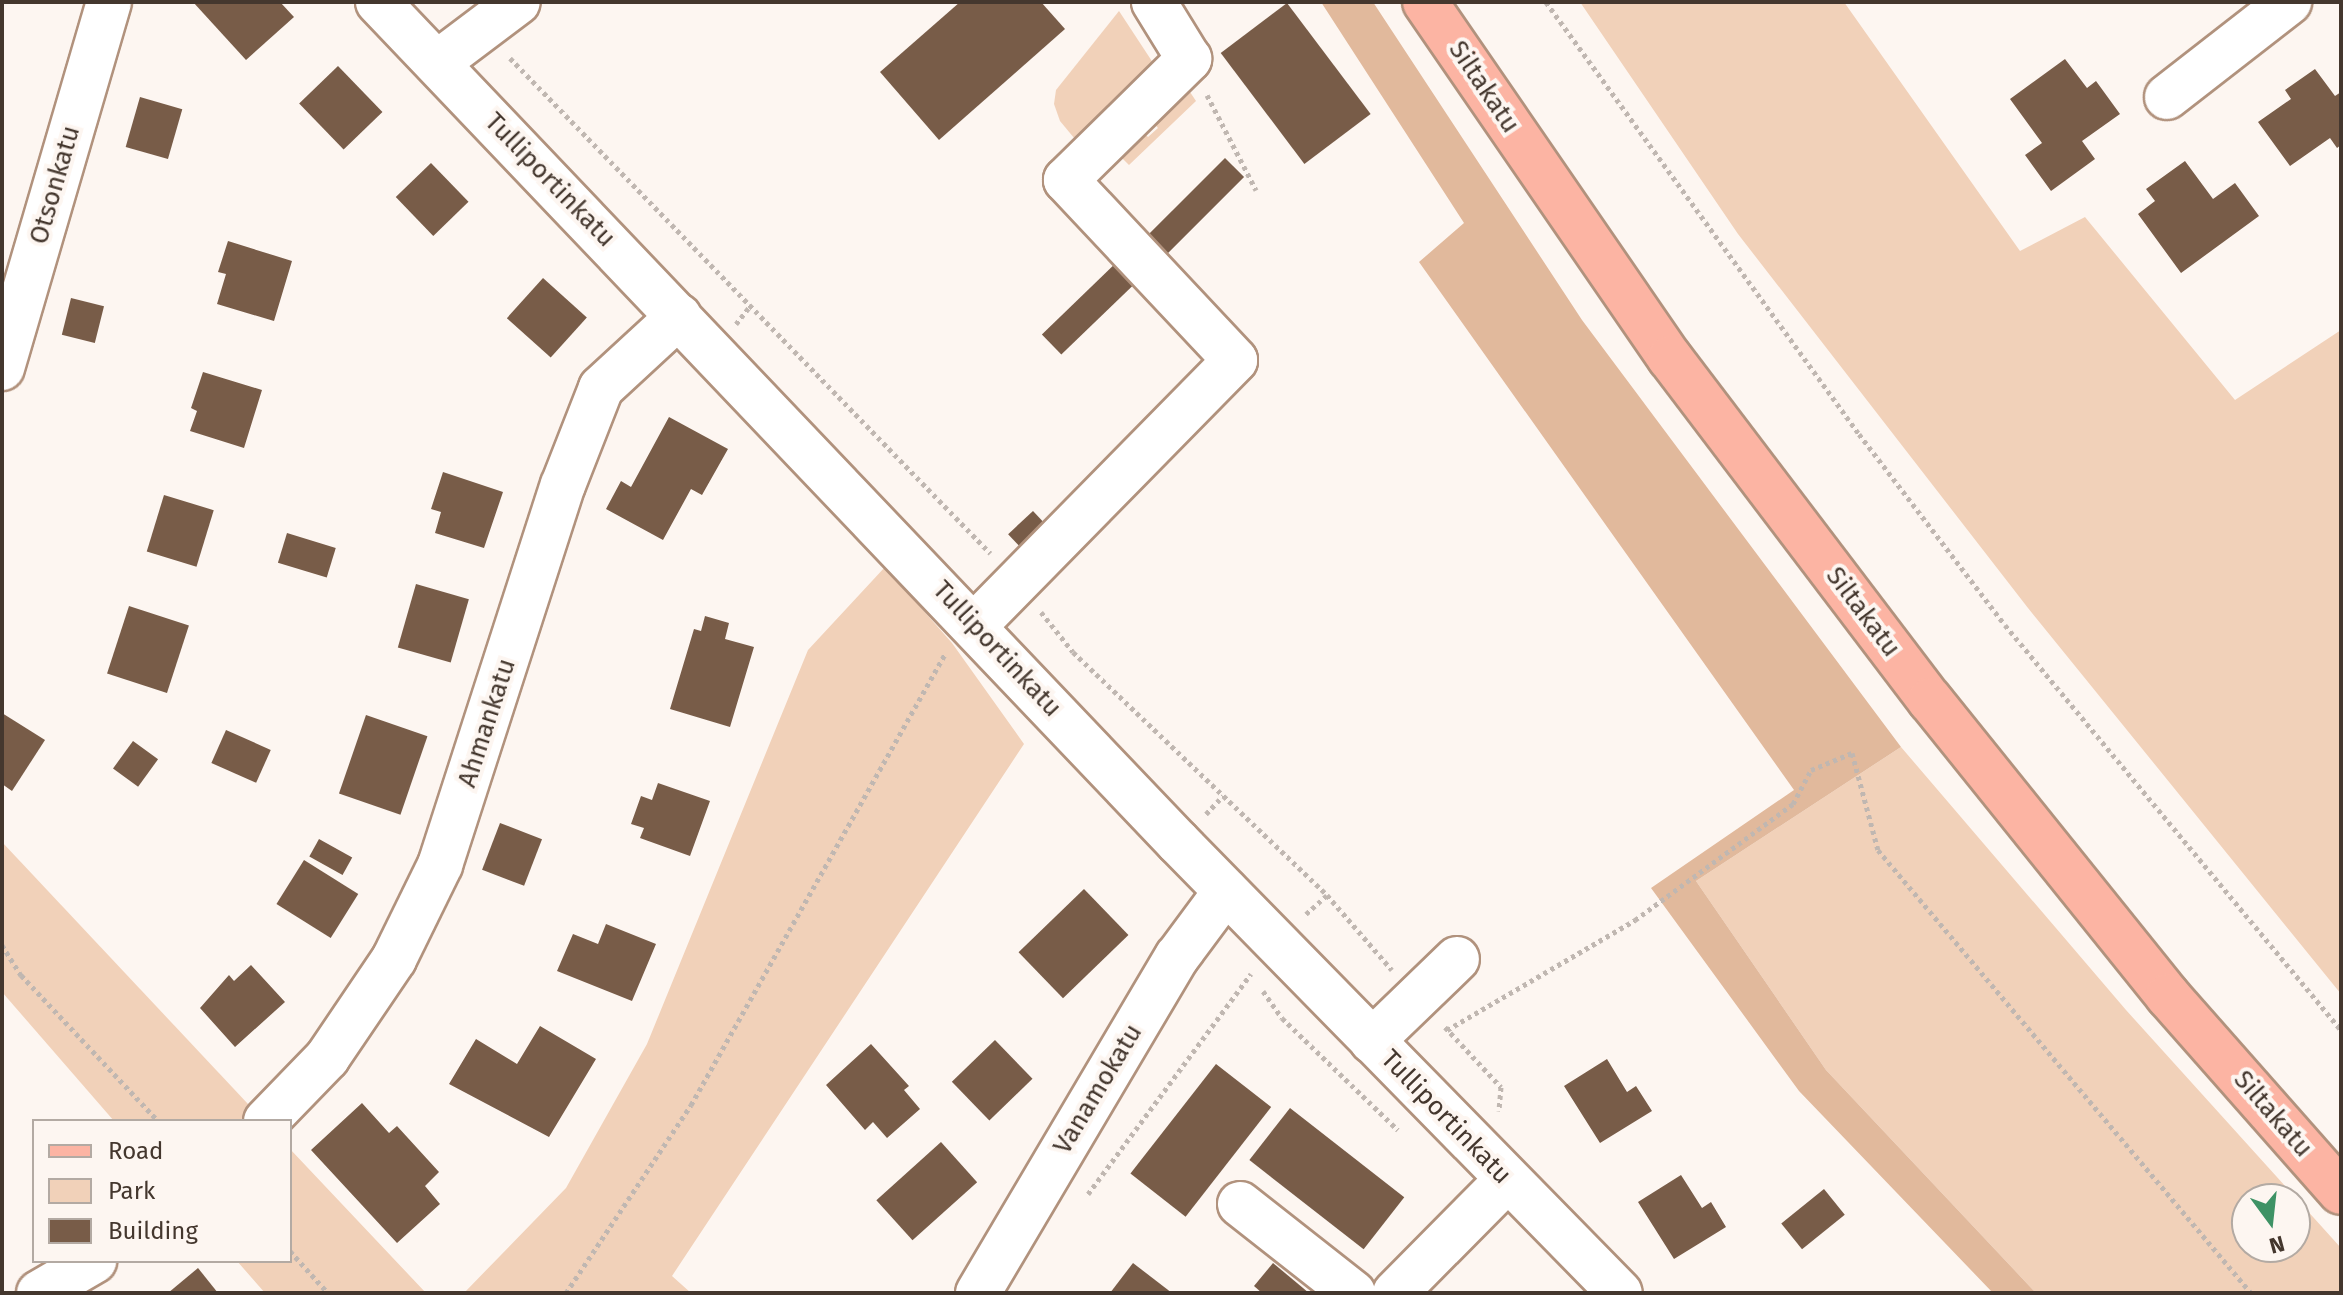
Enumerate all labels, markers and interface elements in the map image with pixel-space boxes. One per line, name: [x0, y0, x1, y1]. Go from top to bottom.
street label: Siltakatu: [1442, 35, 1526, 139]
street label: Tulliportinkatu: [478, 106, 622, 254]
street label: Otsonkatu: [23, 122, 87, 248]
street label: Siltakatu: [1819, 561, 1907, 663]
street label: Tulliportinkatu: [926, 575, 1068, 723]
street label: Ahmankatu: [452, 655, 522, 791]
street label: Vanamokatu: [1047, 1018, 1149, 1160]
street label: Tulliportinkatu: [1374, 1043, 1518, 1191]
street label: Siltakatu: [2227, 1065, 2319, 1163]
legend: [32, 1119, 292, 1263]
text: Road: [108, 1137, 163, 1165]
text: Park: [108, 1177, 155, 1205]
north arrow: [2231, 1183, 2311, 1263]
text: Building: [108, 1217, 198, 1245]
text: N: [2266, 1230, 2287, 1260]

